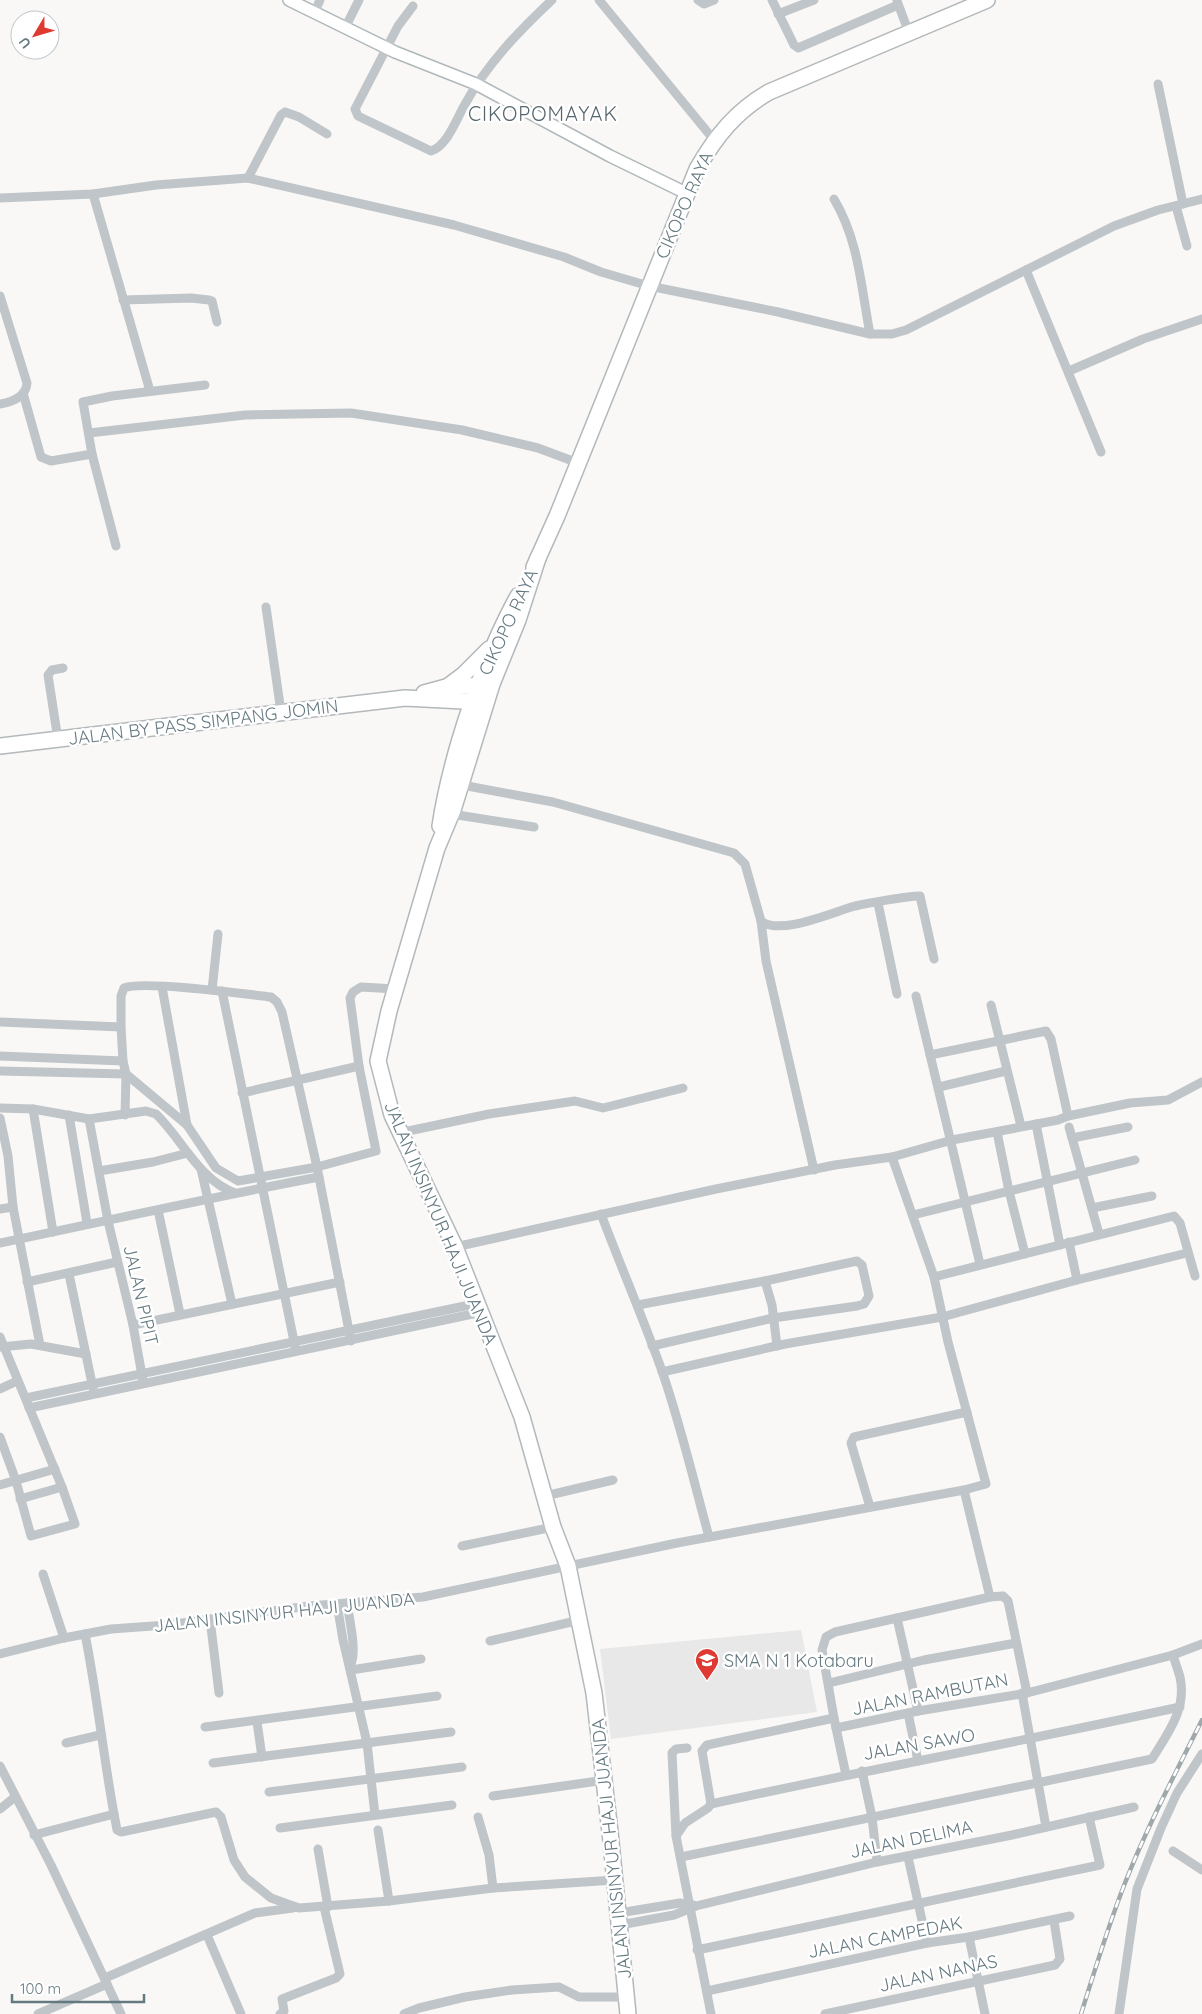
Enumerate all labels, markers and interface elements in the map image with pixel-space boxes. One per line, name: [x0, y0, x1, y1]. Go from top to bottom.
north arrow: [10, 10, 60, 60]
text: U: [15, 34, 35, 52]
district label: CIKOPOMAYAK: [468, 101, 618, 126]
street label: CIKOPO RAYA: [650, 147, 718, 262]
street label: CIKOPO RAYA: [473, 565, 543, 679]
street label: JALAN BY PASS SIMPANG JOMIN: [66, 694, 340, 750]
street label: JALAN INSINYUR HAJI JUANDA: [379, 1098, 503, 1349]
street label: JALAN PIPIT: [118, 1243, 164, 1348]
street label: JALAN INSINYUR HAJI JUANDA: [152, 1587, 416, 1637]
school or university icon: SMA N 1 Kotabaru: [694, 1647, 720, 1681]
place label: SMA N 1 Kotabaru: [724, 1649, 874, 1672]
street label: JALAN RAMBUTAN: [850, 1668, 1010, 1720]
street label: JALAN INSINYUR HAJI JUANDA: [586, 1717, 636, 1981]
street label: JALAN SAWO: [861, 1723, 977, 1765]
street label: JALAN DELIMA: [848, 1815, 975, 1863]
street label: JALAN CAMPEDAK: [806, 1911, 964, 1963]
street label: JALAN NANAS: [877, 1949, 999, 1997]
scale bar: [12, 1972, 145, 2004]
text: 100 m: [20, 1979, 61, 1998]

